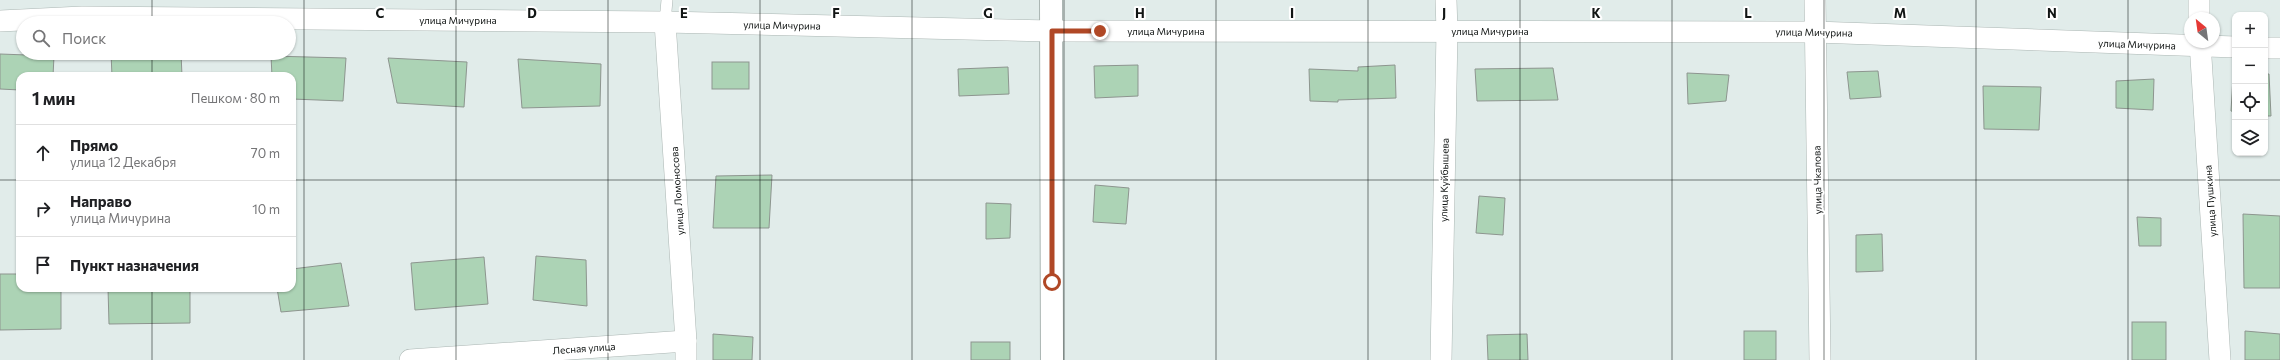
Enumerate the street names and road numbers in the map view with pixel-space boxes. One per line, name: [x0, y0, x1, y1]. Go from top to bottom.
street label: улица Мичурина: [419, 14, 497, 26]
street label: улица Мичурина: [743, 18, 821, 32]
street label: улица Мичурина: [1127, 25, 1205, 37]
street label: улица Мичурина: [1451, 25, 1529, 37]
street label: улица Мичурина: [1775, 25, 1853, 39]
street label: улица Мичурина: [2098, 37, 2176, 51]
street label: улица Куйбышева: [1437, 138, 1451, 222]
street label: улица Чкалова: [1810, 145, 1824, 215]
street label: улица Ломоносова: [668, 146, 686, 236]
street label: улица Пушкина: [2201, 165, 2219, 237]
street label: Лесная улица: [552, 340, 616, 356]

